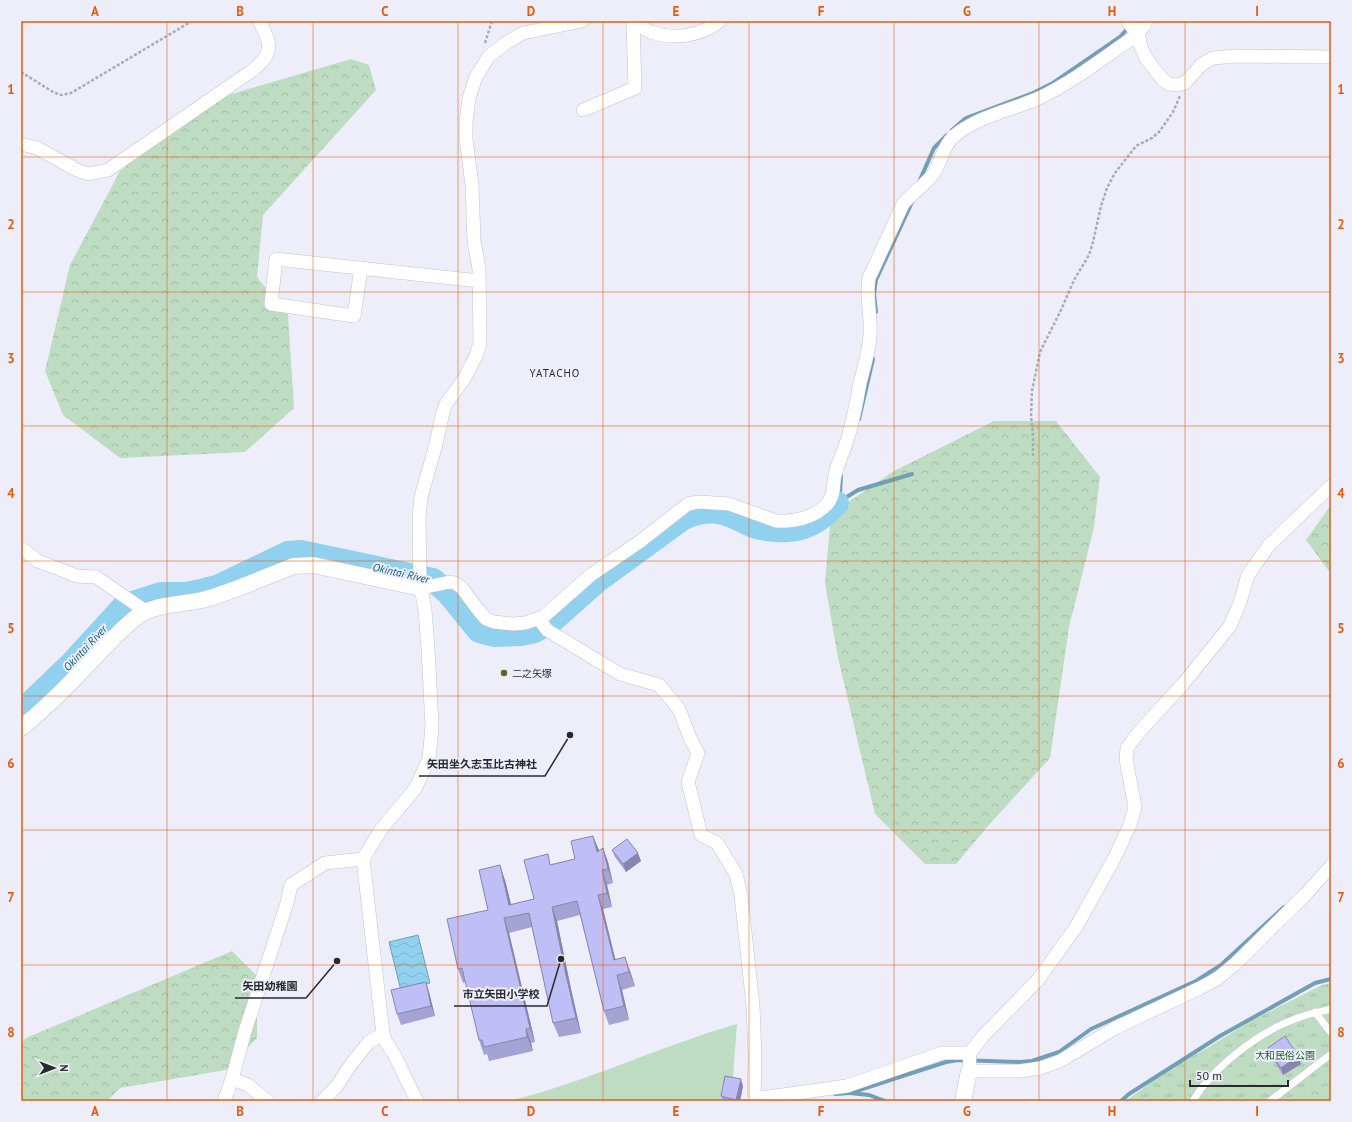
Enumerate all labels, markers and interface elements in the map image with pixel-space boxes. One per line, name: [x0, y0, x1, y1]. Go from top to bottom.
text: A: [91, 3, 99, 20]
text: B: [236, 3, 244, 20]
text: C: [381, 3, 389, 20]
text: D: [527, 3, 535, 20]
text: E: [673, 3, 680, 20]
text: F: [818, 3, 825, 20]
text: G: [963, 3, 971, 20]
text: H: [1108, 3, 1116, 20]
text: I: [1255, 3, 1259, 20]
text: 1: [7, 81, 15, 98]
text: 1: [1337, 81, 1345, 98]
text: 2: [7, 216, 15, 233]
text: 2: [1337, 216, 1345, 233]
text: 3: [7, 350, 15, 367]
text: 3: [1337, 350, 1345, 367]
district label: YATACHO: [530, 366, 580, 380]
text: 4: [7, 485, 15, 502]
text: 4: [1337, 485, 1345, 502]
water label: Okintai River: [371, 560, 432, 587]
text: 5: [7, 620, 15, 637]
text: 5: [1337, 620, 1345, 637]
water label: Okintai River: [60, 621, 111, 674]
place label: 二之矢塚: [512, 667, 552, 680]
marker: 二之矢塚: [499, 668, 509, 678]
callout: 矢田坐久志玉比古神社: [419, 753, 545, 776]
text: 6: [7, 755, 15, 772]
text: 6: [1337, 755, 1345, 772]
text: 矢田坐久志玉比古神社: [427, 757, 537, 771]
text: 7: [7, 889, 15, 906]
text: 7: [1337, 889, 1345, 906]
callout: 矢田幼稚園: [235, 975, 306, 998]
text: 矢田幼稚園: [243, 979, 298, 993]
callout: 市立矢田小学校: [454, 983, 547, 1006]
text: 市立矢田小学校: [463, 987, 540, 1001]
text: 8: [7, 1024, 15, 1041]
text: 8: [1337, 1024, 1345, 1041]
north arrow: [34, 1048, 74, 1088]
park label: 大和民俗公園: [1255, 1049, 1315, 1062]
scale bar: [1190, 1062, 1288, 1088]
text: N: [57, 1064, 71, 1072]
text: 50 m: [1196, 1068, 1222, 1083]
text: A: [91, 1103, 99, 1120]
text: B: [236, 1103, 244, 1120]
text: C: [381, 1103, 389, 1120]
text: D: [527, 1103, 535, 1120]
text: E: [673, 1103, 680, 1120]
text: F: [818, 1103, 825, 1120]
text: G: [963, 1103, 971, 1120]
text: H: [1108, 1103, 1116, 1120]
text: I: [1255, 1103, 1259, 1120]

